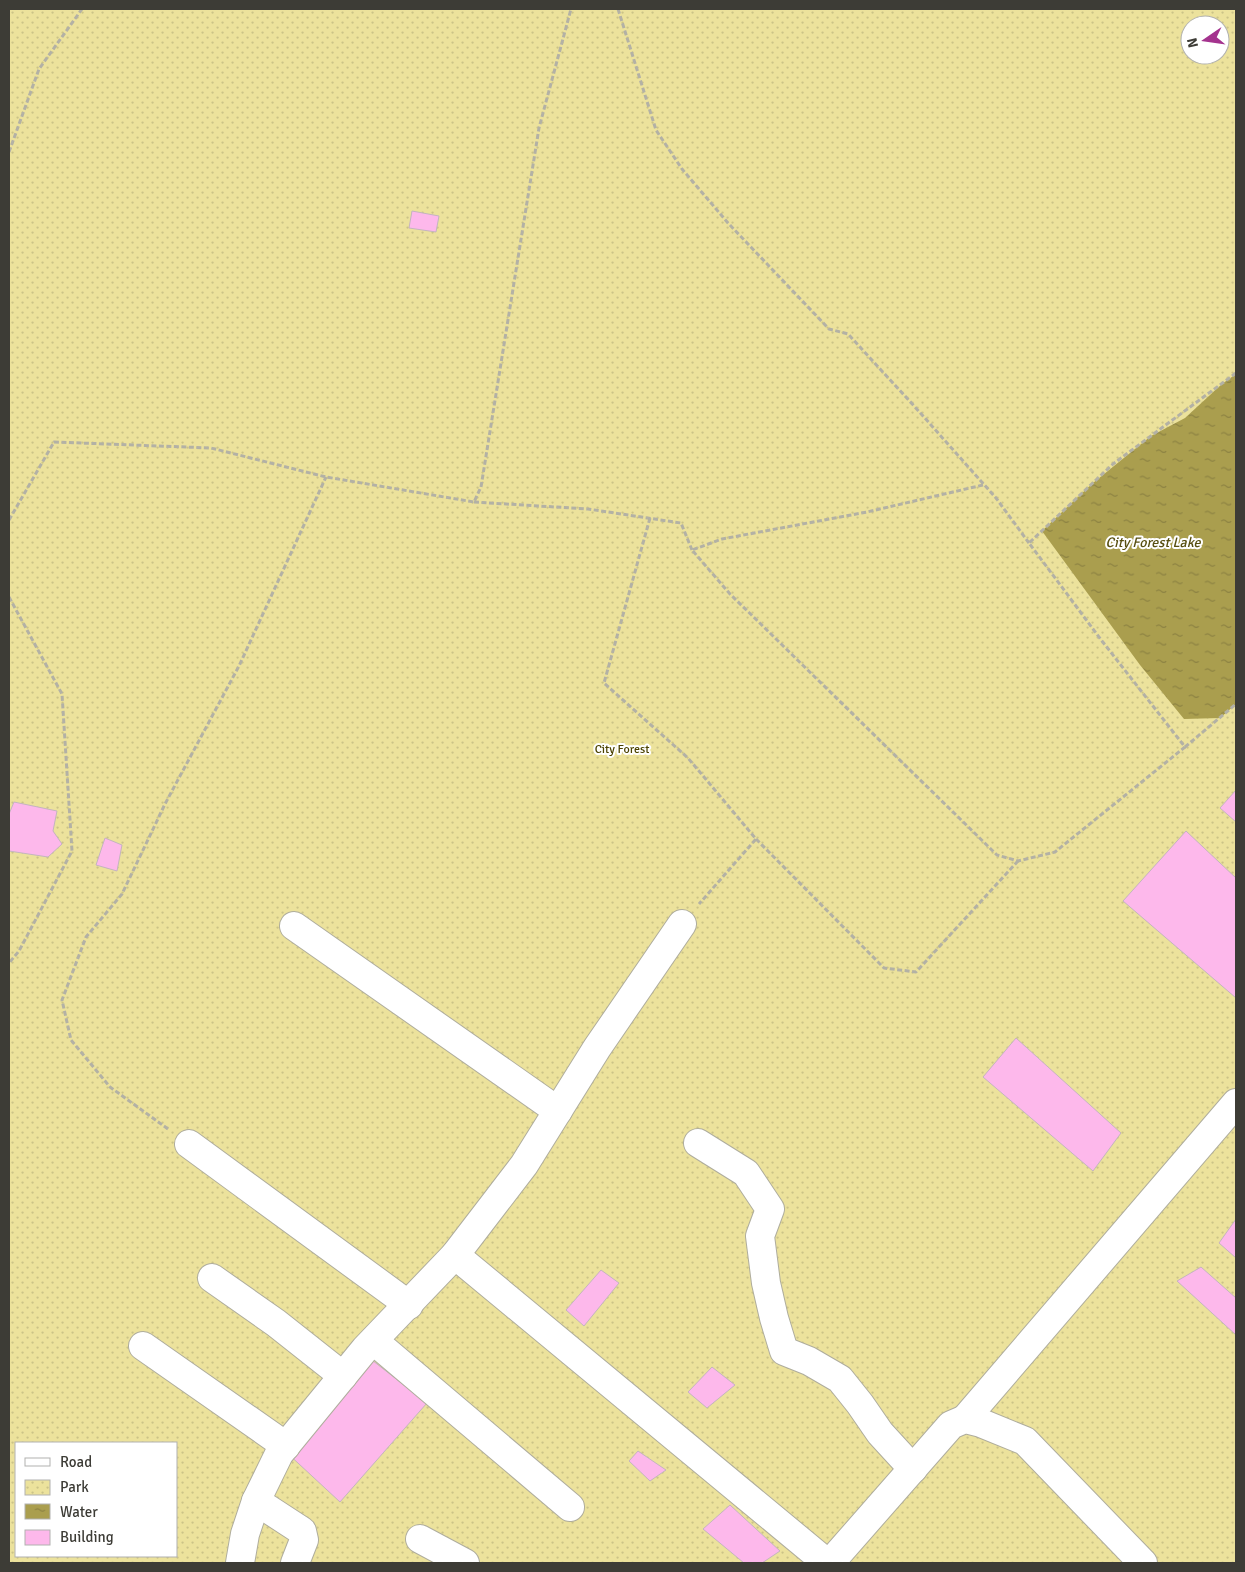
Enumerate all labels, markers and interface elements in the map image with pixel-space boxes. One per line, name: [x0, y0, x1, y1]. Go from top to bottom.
north arrow: [1180, 15, 1230, 65]
text: N: [1183, 36, 1202, 49]
water label: City Forest Lake: [1106, 534, 1201, 551]
park label: City Forest: [595, 742, 649, 757]
legend: [15, 1442, 178, 1557]
text: Road: [60, 1453, 92, 1471]
text: Park: [60, 1478, 89, 1496]
text: Water: [60, 1503, 98, 1521]
text: Building: [60, 1528, 114, 1546]

